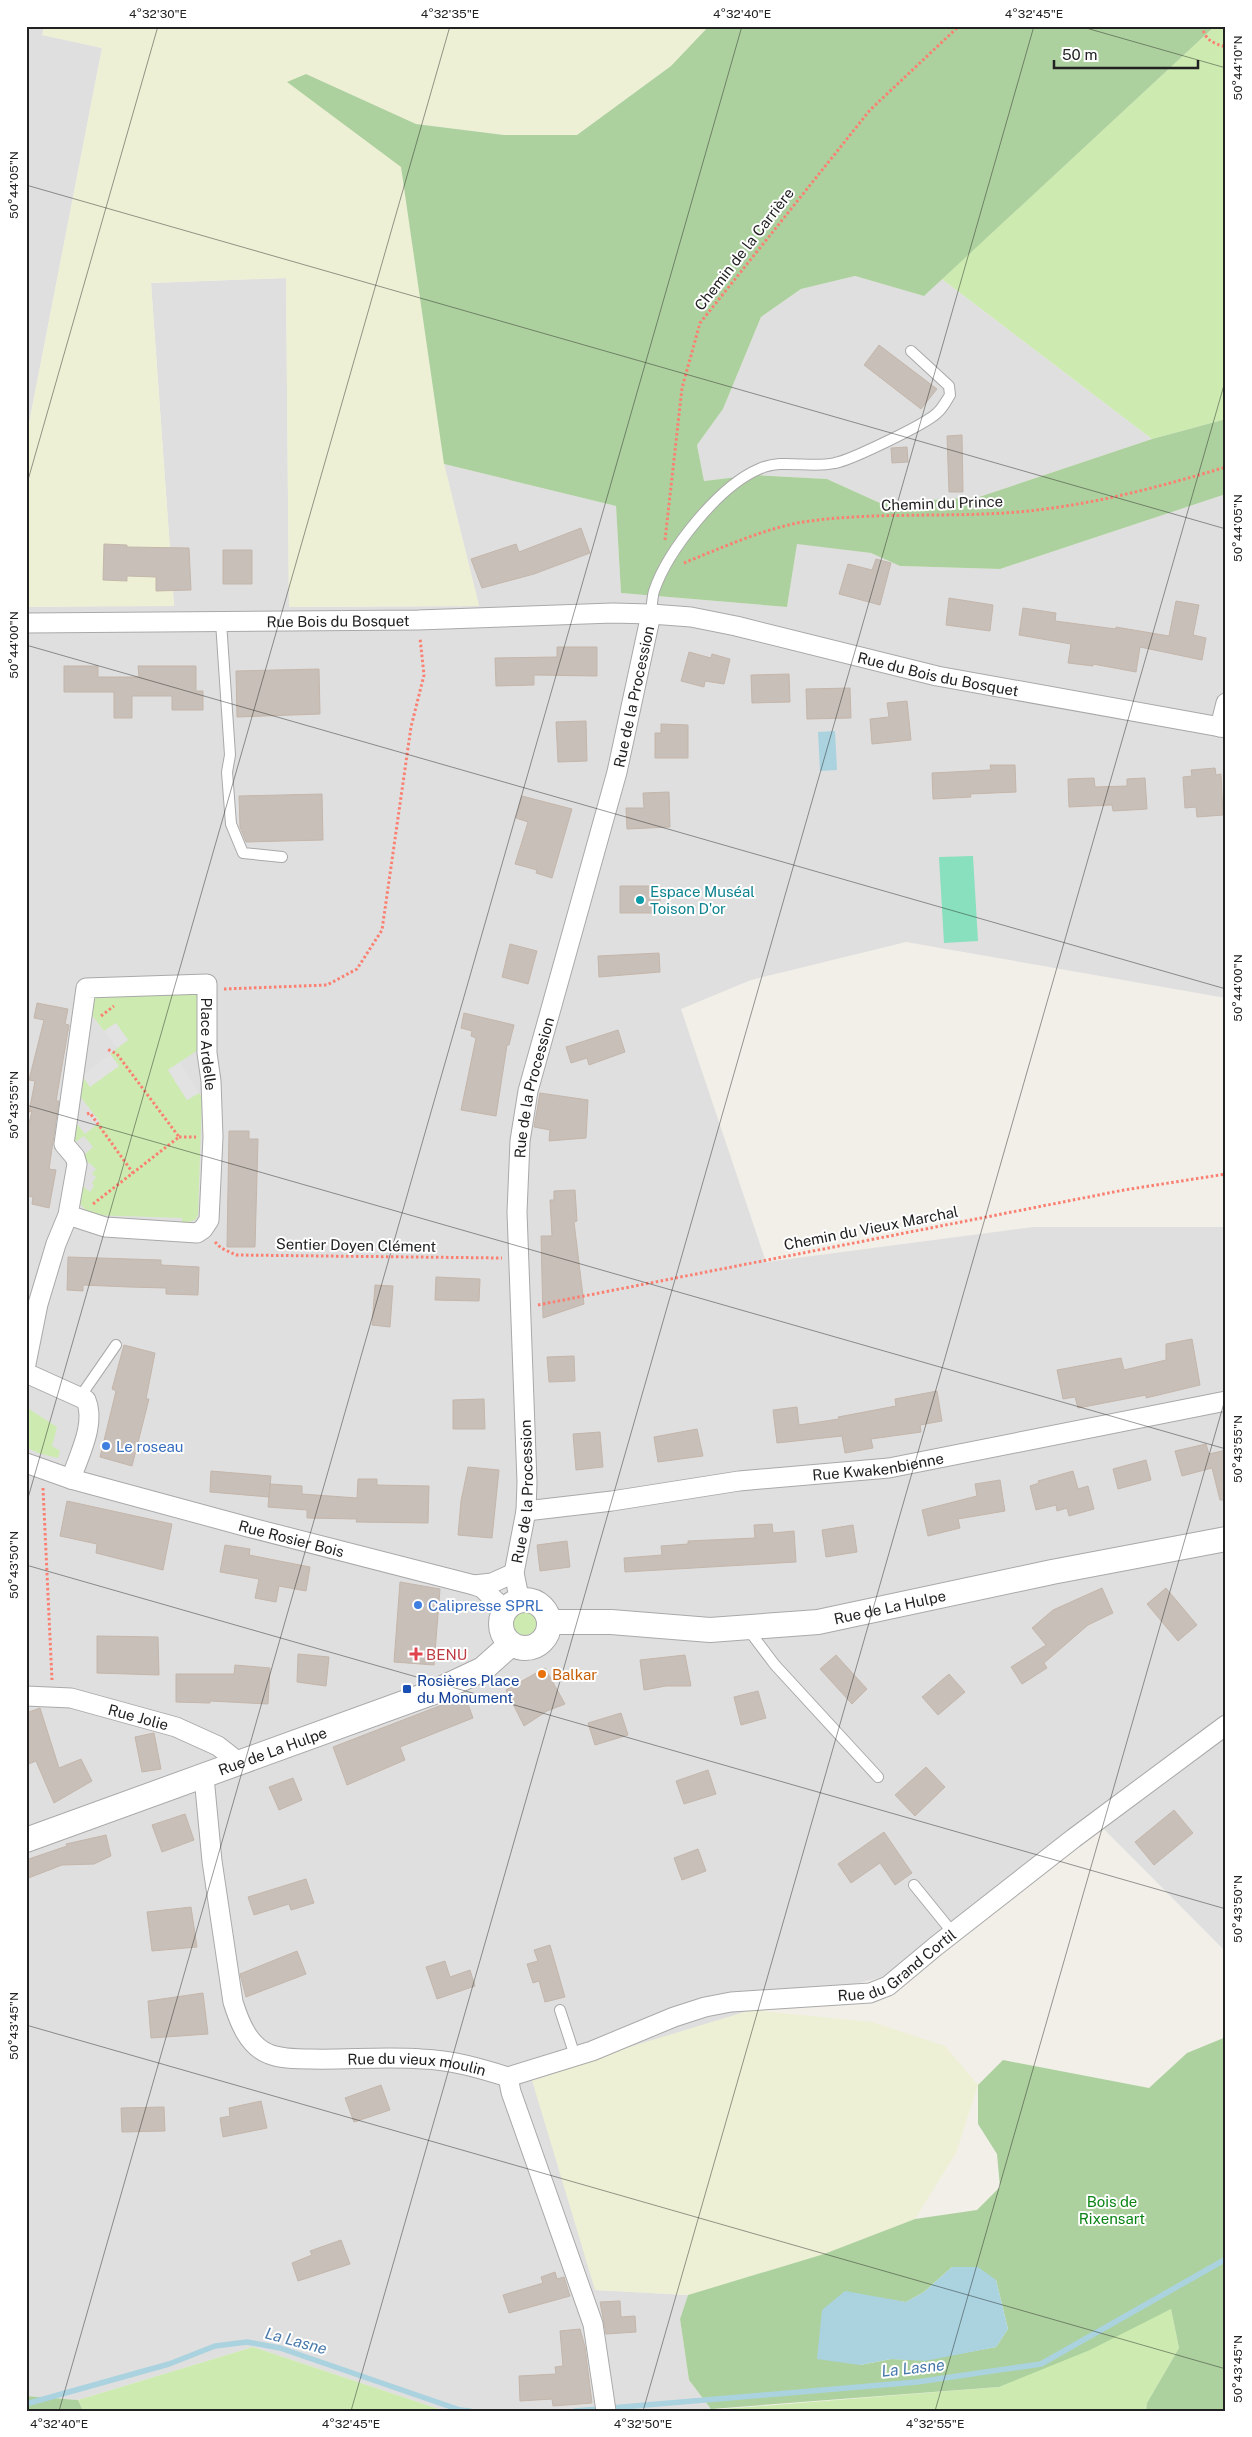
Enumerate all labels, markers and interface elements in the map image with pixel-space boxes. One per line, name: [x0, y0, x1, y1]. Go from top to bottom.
text: 4°32'30"E: [129, 7, 187, 21]
text: 4°32'35"E: [421, 7, 479, 21]
text: 4°32'40"E: [713, 7, 771, 21]
text: 4°32'45"E: [1005, 7, 1063, 21]
text: 50°44'10"N: [1231, 35, 1245, 101]
scale bar: [1054, 38, 1198, 70]
text: 50 m: [1062, 46, 1097, 63]
text: 50°44'05"N: [7, 151, 21, 219]
street label: Chemin de la Carrière: [691, 184, 797, 314]
street label: Chemin du Prince: [881, 492, 1003, 514]
text: 50°44'05"N: [1231, 494, 1245, 562]
text: 50°44'00"N: [7, 611, 21, 679]
street label: Rue Bois du Bosquet: [266, 612, 410, 630]
street label: Rue de la Procession: [610, 624, 657, 769]
street label: Rue du Bois du Bosquet: [856, 648, 1020, 699]
place label: Espace Muséal Toison D'or: [650, 883, 755, 917]
marker: Espace Muséal Toison D'or: [634, 894, 646, 906]
text: 50°44'00"N: [1231, 954, 1245, 1022]
street label: Place Ardelle: [198, 997, 220, 1091]
street label: Rue de la Procession: [511, 1015, 557, 1159]
text: 50°43'55"N: [7, 1071, 21, 1139]
street label: Chemin du Vieux Marchal: [782, 1203, 960, 1253]
street label: Sentier Doyen Clément: [276, 1235, 437, 1255]
text: 50°43'55"N: [1231, 1415, 1245, 1483]
street label: Rue de la Procession: [508, 1419, 536, 1565]
place label: Le roseau: [116, 1438, 184, 1455]
marker: Le roseau: [100, 1440, 112, 1452]
street label: Rue Kwakenbienne: [812, 1449, 945, 1483]
street label: Rue Rosier Bois: [237, 1516, 346, 1560]
text: 50°43'50"N: [7, 1531, 21, 1599]
street label: Rue de La Hulpe: [832, 1586, 947, 1627]
place label: Calipresse SPRL: [428, 1597, 543, 1614]
marker: Calipresse SPRL: [412, 1599, 424, 1611]
place label: BENU: [426, 1646, 467, 1663]
marker: BENU: [410, 1648, 422, 1660]
place label: Balkar: [552, 1666, 597, 1683]
marker: Balkar: [536, 1668, 548, 1680]
place label: Rosières Place du Monument: [417, 1672, 519, 1706]
marker: Rosières Place du Monument: [401, 1683, 413, 1695]
street label: Rue Jolie: [106, 1700, 170, 1733]
street label: Rue de La Hulpe: [216, 1723, 329, 1778]
text: 50°43'50"N: [1231, 1875, 1245, 1943]
street label: Rue du Grand Cortil: [837, 1925, 959, 2004]
text: 50°43'45"N: [7, 1992, 21, 2060]
street label: Rue du vieux moulin: [347, 2049, 488, 2078]
park label: Bois de Rixensart: [1079, 2193, 1145, 2227]
water label: La Lasne: [263, 2324, 329, 2358]
text: 50°43'45"N: [1231, 2335, 1245, 2403]
water label: La Lasne: [880, 2355, 946, 2381]
text: 4°32'40"E: [30, 2417, 88, 2431]
text: 4°32'45"E: [322, 2417, 380, 2431]
text: 4°32'50"E: [614, 2417, 672, 2431]
text: 4°32'55"E: [906, 2417, 964, 2431]

